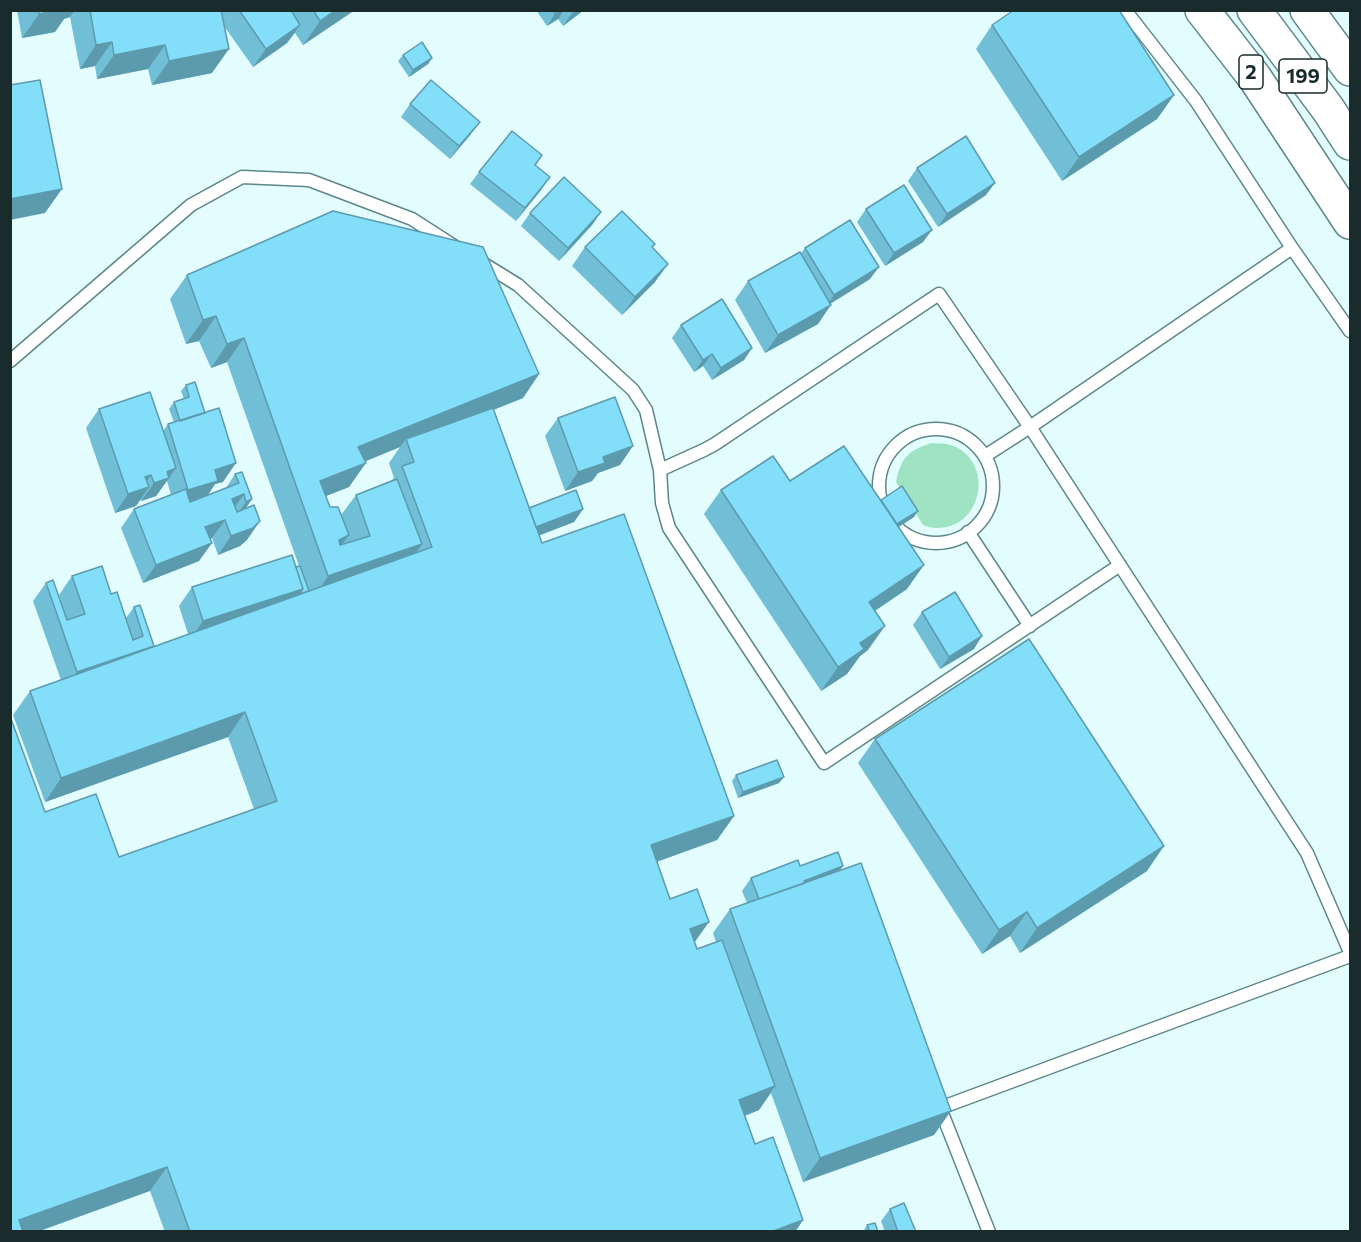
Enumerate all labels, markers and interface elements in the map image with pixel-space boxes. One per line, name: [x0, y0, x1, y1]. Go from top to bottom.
road number: 2: [1239, 55, 1263, 89]
road number: 199: [1279, 59, 1327, 93]

